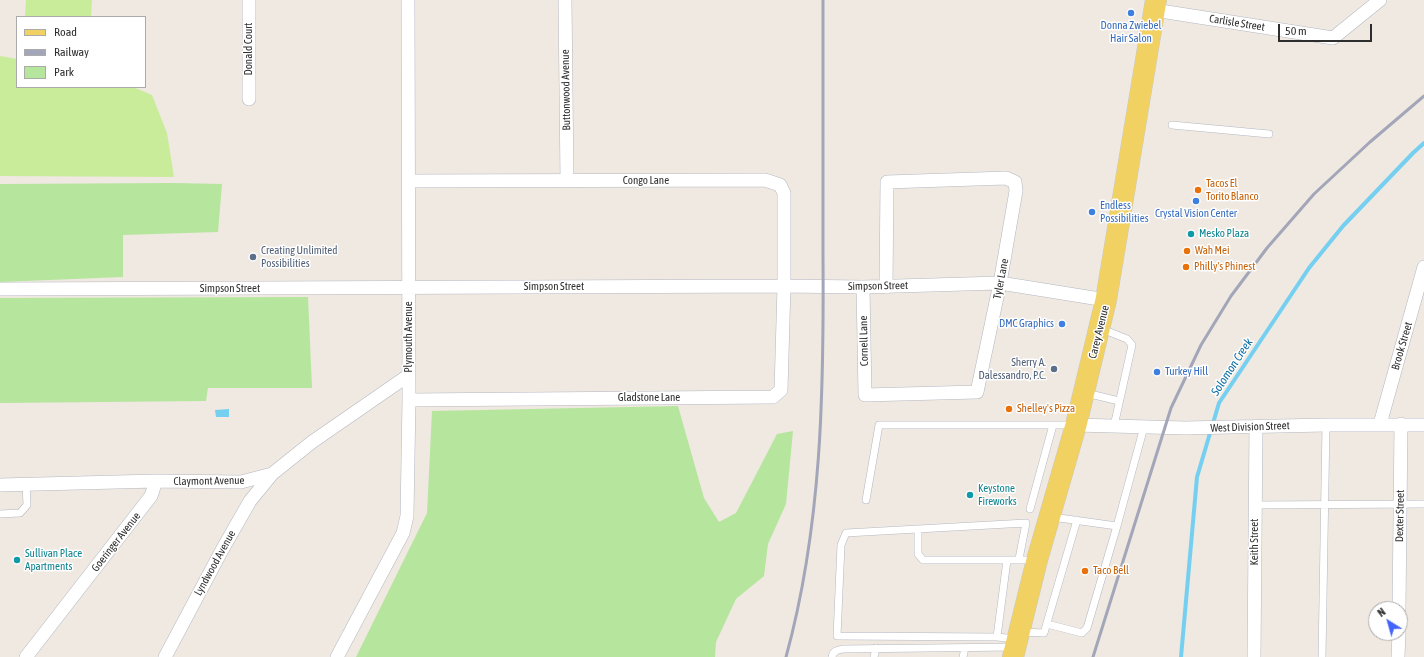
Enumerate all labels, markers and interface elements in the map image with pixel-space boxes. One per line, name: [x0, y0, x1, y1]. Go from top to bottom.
marker: Donna Zwiebel Hair Salon: [1126, 8, 1136, 18]
street label: Carlisle Street: [1208, 12, 1266, 34]
legend: [16, 16, 146, 88]
scale bar: [1280, 16, 1374, 42]
place label: Donna Zwiebel Hair Salon: [1101, 19, 1161, 45]
street label: Donald Court: [242, 22, 256, 76]
text: 50 m: [1285, 24, 1307, 38]
text: Road: [54, 25, 77, 39]
text: Railway: [54, 45, 89, 59]
street label: Buttonwood Avenue: [559, 49, 573, 131]
text: Park: [54, 65, 74, 79]
street label: Congo Lane: [623, 174, 669, 188]
place label: Tacos El Torito Blanco: [1206, 177, 1259, 203]
marker: Tacos El Torito Blanco: [1193, 185, 1203, 195]
marker: Crystal Vision Center: [1191, 196, 1201, 206]
place label: Endless Possibilities: [1100, 199, 1149, 225]
marker: Endless Possibilities: [1087, 207, 1097, 217]
place label: Crystal Vision Center: [1155, 207, 1237, 221]
place label: Mesko Plaza: [1199, 227, 1249, 241]
marker: Mesko Plaza: [1186, 229, 1196, 239]
place label: Creating Unlimited Possibilities: [261, 244, 338, 270]
place label: Wah Mei: [1195, 244, 1229, 258]
marker: Wah Mei: [1182, 246, 1192, 256]
marker: Creating Unlimited Possibilities: [248, 252, 258, 262]
street label: Tyler Lane: [991, 258, 1011, 300]
place label: Philly's Phinest: [1194, 260, 1255, 274]
marker: Philly's Phinest: [1181, 262, 1191, 272]
street label: Simpson Street: [848, 279, 908, 293]
street label: Simpson Street: [524, 280, 584, 294]
street label: Simpson Street: [200, 282, 260, 296]
street label: Plymouth Avenue: [402, 301, 416, 373]
street label: Carey Avenue: [1086, 304, 1112, 360]
street label: Cornell Lane: [857, 316, 871, 366]
place label: DMC Graphics: [999, 317, 1054, 331]
marker: DMC Graphics: [1057, 319, 1067, 329]
street label: Brook Street: [1389, 320, 1415, 372]
water label: Solomon Creek: [1208, 336, 1256, 398]
place label: Sherry A. Dalessandro, P.C.: [979, 356, 1046, 382]
marker: Sherry A. Dalessandro, P.C.: [1049, 364, 1059, 374]
place label: Turkey Hill: [1165, 365, 1208, 379]
marker: Turkey Hill: [1152, 367, 1162, 377]
street label: Gladstone Lane: [618, 391, 680, 405]
place label: Shelley's Pizza: [1017, 402, 1075, 416]
marker: Shelley's Pizza: [1004, 404, 1014, 414]
street label: West Division Street: [1210, 419, 1290, 435]
street label: Claymont Avenue: [173, 474, 245, 488]
place label: Keystone Fireworks: [978, 482, 1017, 508]
marker: Keystone Fireworks: [965, 490, 975, 500]
street label: Dexter Street: [1393, 490, 1407, 542]
street label: Goeringer Avenue: [89, 510, 143, 574]
street label: Keith Street: [1248, 519, 1262, 565]
street label: Lyndwood Avenue: [192, 528, 238, 598]
place label: Sullivan Place Apartments: [25, 547, 82, 573]
marker: Sullivan Place Apartments: [12, 555, 22, 565]
place label: Taco Bell: [1093, 564, 1129, 578]
marker: Taco Bell: [1080, 566, 1090, 576]
north arrow: [1368, 601, 1408, 641]
text: N: [1375, 605, 1388, 619]

